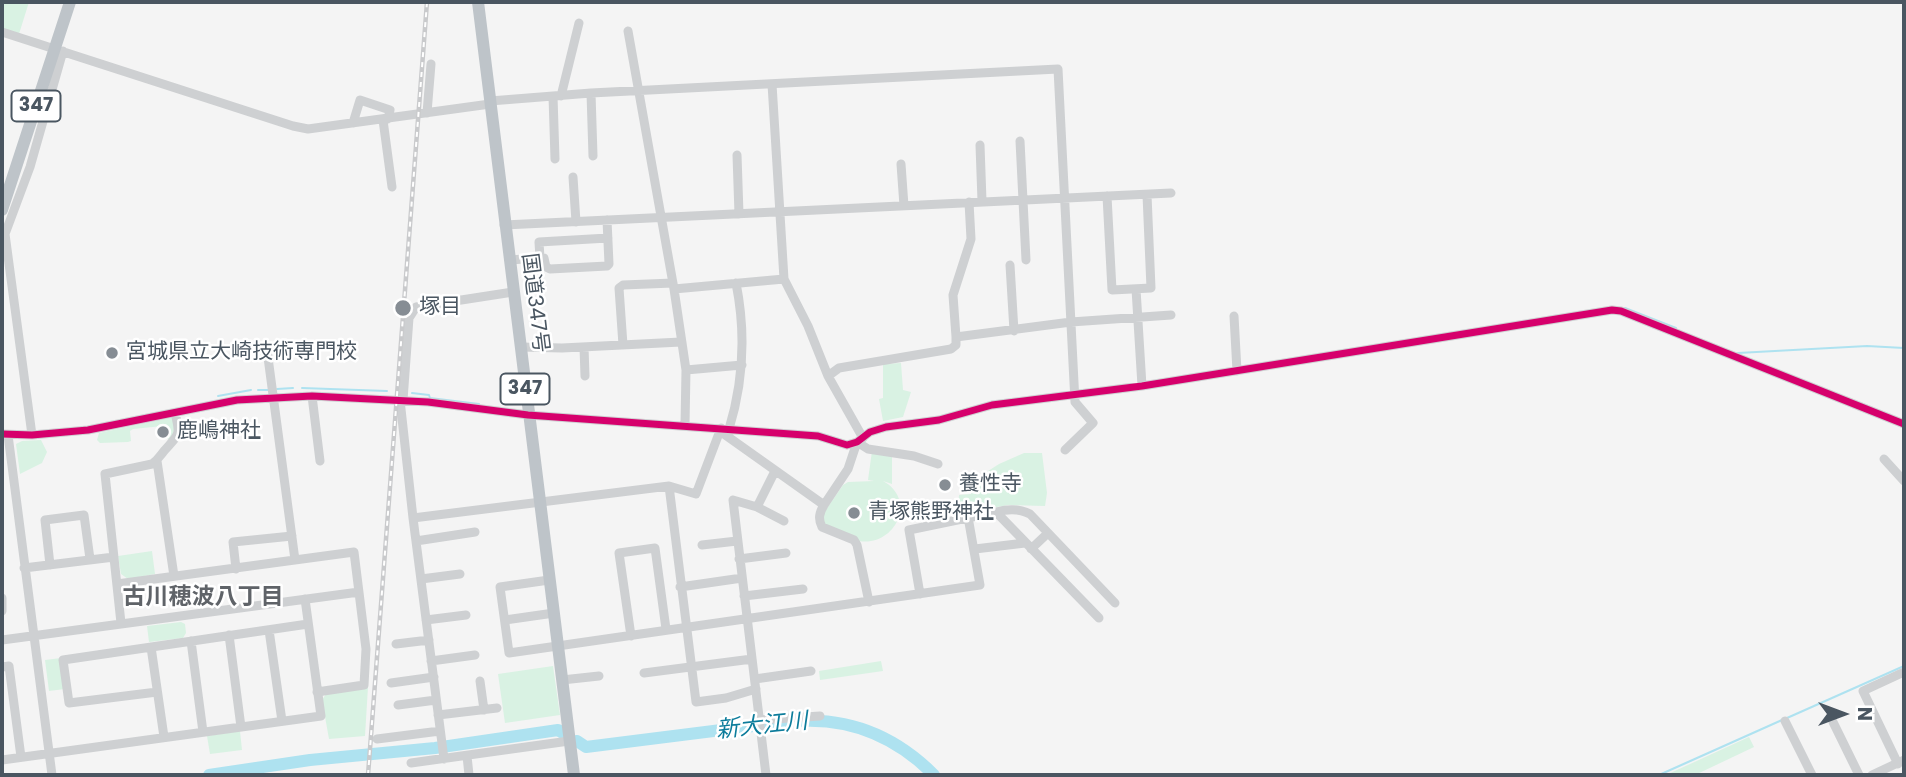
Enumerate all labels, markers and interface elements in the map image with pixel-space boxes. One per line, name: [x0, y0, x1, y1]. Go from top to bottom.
road number: 347: [12, 90, 60, 122]
street label: 国道347号: [515, 252, 553, 354]
place label: 塚目: [419, 295, 461, 321]
marker: 塚目: [393, 298, 413, 318]
place label: 宮城県立大崎技術専門校: [126, 340, 357, 366]
marker: 宮城県立大崎技術専門校: [104, 345, 120, 361]
road number: 347: [500, 374, 550, 404]
place label: 鹿嶋神社: [177, 419, 261, 445]
marker: 鹿嶋神社: [155, 424, 171, 440]
place label: 養性寺: [959, 472, 1022, 498]
marker: 養性寺: [937, 477, 953, 493]
place label: 青塚熊野神社: [868, 500, 994, 526]
marker: 青塚熊野神社: [846, 505, 862, 521]
district label: 古川穂波八丁目: [123, 584, 283, 612]
north arrow: [1808, 679, 1878, 749]
text: N: [1851, 707, 1878, 721]
water label: 新大江川: [715, 708, 809, 746]

